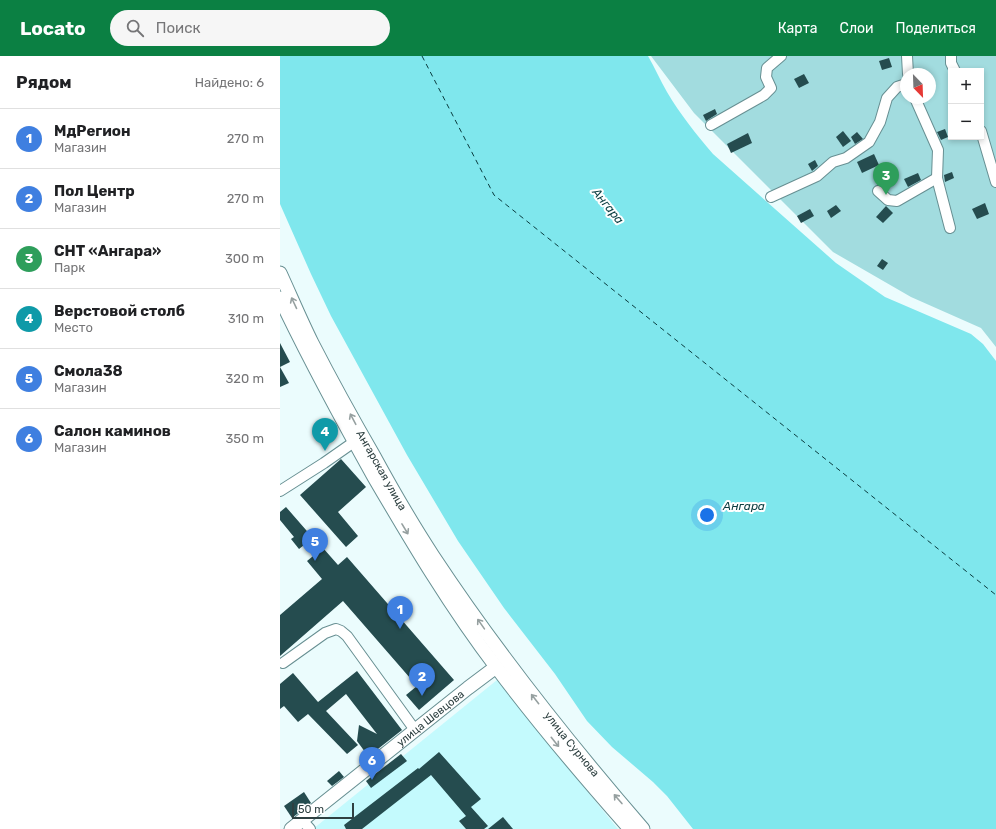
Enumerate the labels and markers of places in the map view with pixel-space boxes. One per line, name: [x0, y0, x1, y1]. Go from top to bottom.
pin: 3: [873, 162, 899, 195]
pin: 4: [312, 418, 338, 451]
pin: 5: [302, 528, 328, 561]
pin: 1: [387, 596, 413, 629]
pin: 2: [409, 663, 435, 696]
pin: 6: [359, 747, 385, 780]

